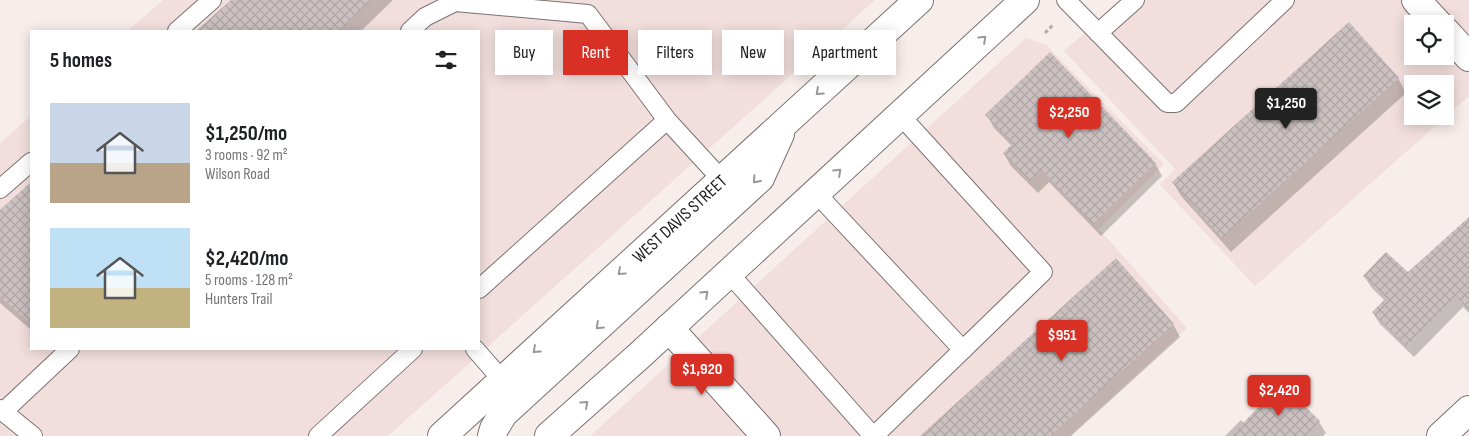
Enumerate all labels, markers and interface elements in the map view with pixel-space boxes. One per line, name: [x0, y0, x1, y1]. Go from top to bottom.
map controls: [1404, 15, 1454, 125]
button: locate: [1404, 15, 1454, 65]
chip: Buy: [495, 30, 553, 75]
chip: Rent: [563, 30, 628, 75]
chip: Filters: [638, 30, 712, 75]
chip: New: [722, 30, 784, 75]
chip: Apartment: [794, 30, 896, 75]
one-way arrow: [978, 36, 987, 45]
icon: filters: [432, 46, 460, 74]
text: 5 homes: [50, 48, 112, 73]
button: layers: [1404, 75, 1454, 125]
one-way arrow: [815, 86, 824, 95]
pin: $1,250: [1245, 88, 1327, 130]
text: $1,250: [1266, 94, 1306, 113]
pin: $2,250: [1028, 96, 1110, 139]
text: $2,250: [1049, 103, 1089, 122]
text: $1,250/mo: [205, 121, 287, 146]
icon: home: [90, 123, 150, 183]
text: 3 rooms · 92 m²: [205, 146, 288, 165]
text: Wilson Road: [205, 165, 270, 184]
one-way arrow: [832, 169, 841, 178]
street label: WEST DAVIS STREET: [628, 171, 732, 268]
one-way arrow: [753, 175, 762, 184]
text: $2,420/mo: [205, 246, 288, 271]
icon: home: [90, 248, 150, 308]
one-way arrow: [618, 266, 627, 275]
text: 5 rooms · 128 m²: [205, 271, 293, 290]
text: Hunters Trail: [205, 290, 272, 309]
one-way arrow: [700, 291, 709, 300]
one-way arrow: [595, 320, 604, 329]
pin: $951: [1032, 320, 1092, 362]
text: $951: [1047, 326, 1077, 345]
one-way arrow: [533, 344, 542, 353]
pin: $1,920: [661, 354, 743, 396]
text: $1,920: [682, 360, 722, 379]
pin: $2,420: [1238, 374, 1320, 417]
text: $2,420: [1258, 381, 1300, 400]
one-way arrow: [580, 400, 589, 409]

